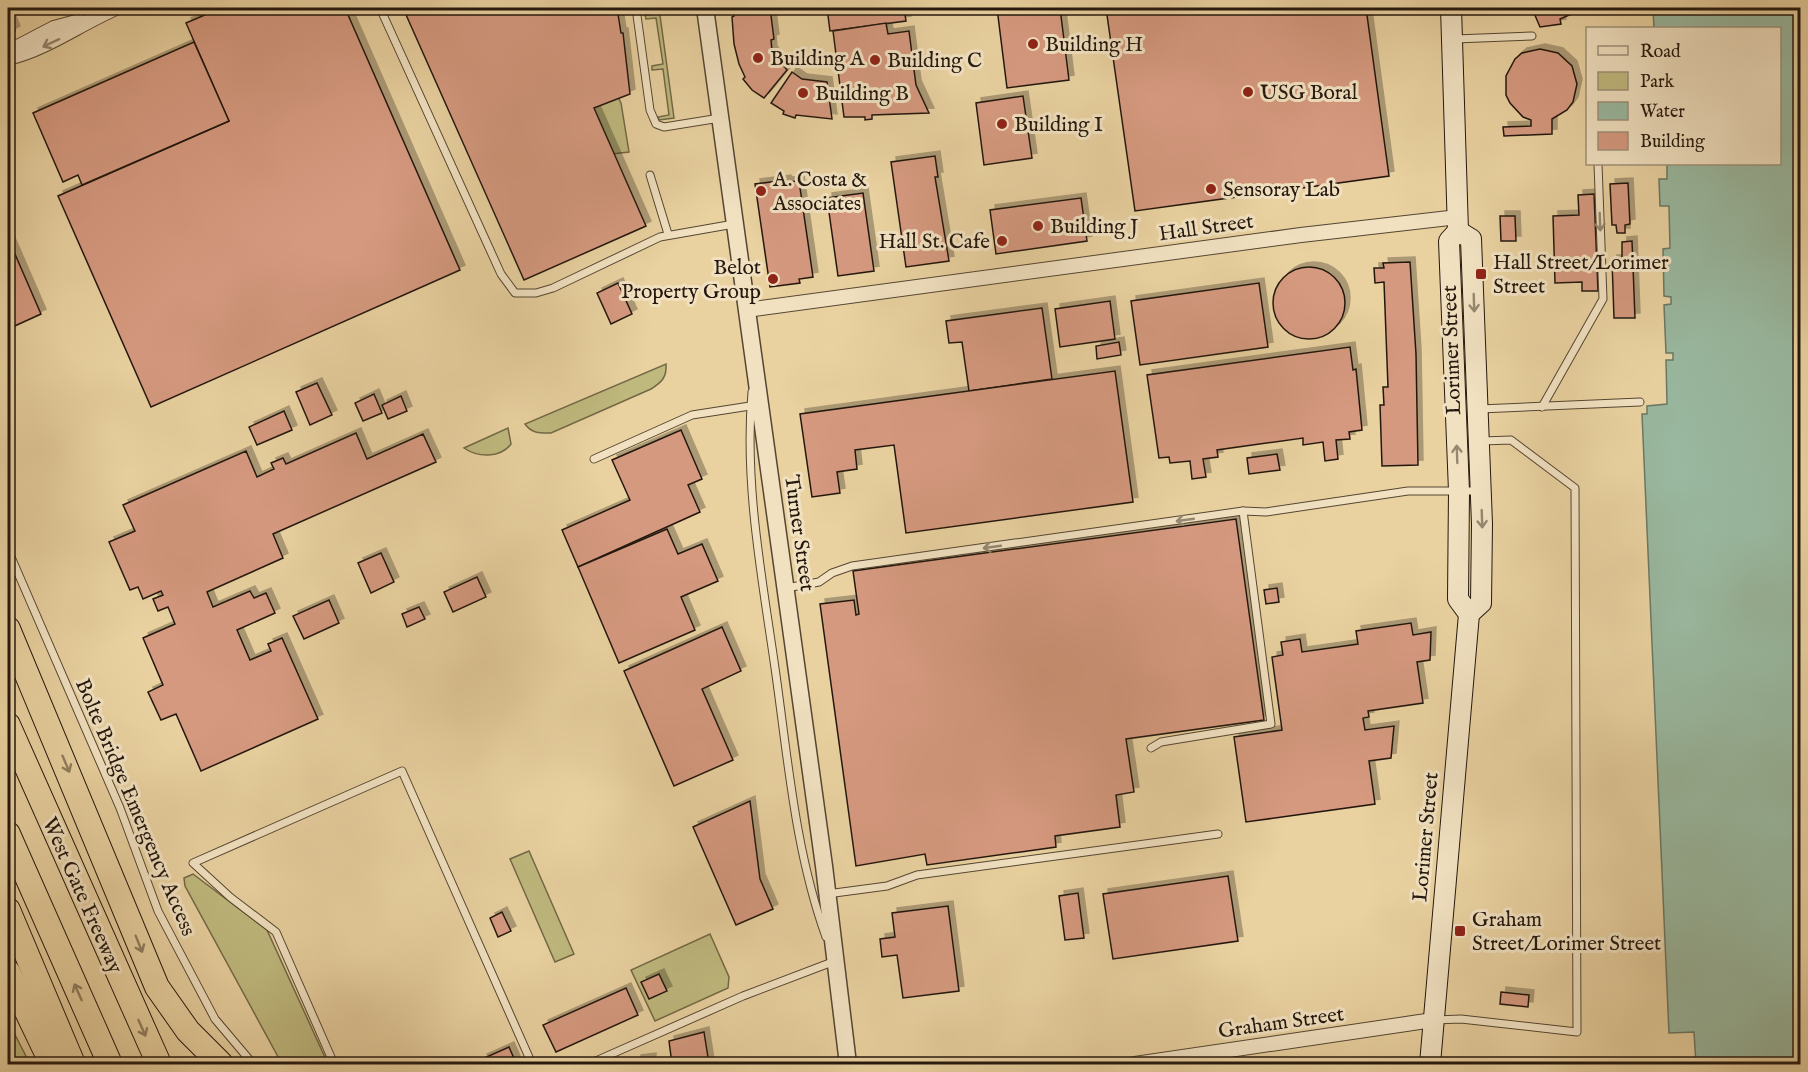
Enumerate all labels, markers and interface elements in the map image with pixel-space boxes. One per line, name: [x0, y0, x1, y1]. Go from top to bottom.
legend: [1586, 27, 1781, 165]
place label: Building H: [1045, 32, 1143, 59]
one-way arrow: [43, 37, 61, 49]
marker: Building H: [1026, 37, 1040, 51]
text: Road: [1640, 41, 1681, 64]
place label: Building A: [770, 46, 865, 73]
place label: Building C: [887, 48, 982, 75]
marker: Building A: [751, 51, 765, 65]
marker: Building C: [868, 53, 882, 67]
text: Park: [1640, 71, 1675, 94]
place label: USG Boral: [1260, 80, 1358, 107]
place label: Building B: [815, 81, 909, 108]
marker: USG Boral: [1241, 85, 1255, 99]
marker: Building B: [796, 86, 810, 100]
text: Water: [1640, 101, 1685, 124]
place label: Building I: [1014, 112, 1103, 139]
marker: Building I: [995, 117, 1009, 131]
text: Building: [1640, 131, 1705, 154]
place label: A. Costa & Associates: [772, 167, 867, 218]
place label: Sensoray Lab: [1223, 177, 1340, 204]
marker: Sensoray Lab: [1204, 182, 1218, 196]
marker: A. Costa & Associates: [754, 184, 768, 198]
street label: Hall Street: [1157, 208, 1255, 248]
one-way arrow: [1595, 211, 1606, 231]
place label: Building J: [1050, 214, 1139, 241]
marker: Building J: [1031, 219, 1045, 233]
place label: Hall St. Cafe: [878, 229, 990, 256]
marker: Hall St. Cafe: [995, 234, 1009, 248]
place label: Hall Street/Lorimer Street: [1493, 250, 1669, 301]
place label: Belot Property Group: [621, 255, 761, 306]
marker: Hall Street/Lorimer Street: [1474, 267, 1488, 281]
marker: Belot Property Group: [766, 272, 780, 286]
street label: Lorimer Street: [1437, 285, 1468, 415]
one-way arrow: [1468, 293, 1479, 313]
one-way arrow: [1452, 444, 1463, 464]
street label: Turner Street: [777, 473, 820, 593]
one-way arrow: [1476, 508, 1488, 528]
one-way arrow: [1175, 514, 1195, 525]
one-way arrow: [982, 541, 1002, 552]
street label: Bolte Bridge Emergency Access: [68, 675, 201, 940]
one-way arrow: [61, 754, 72, 772]
street label: Lorimer Street: [1407, 771, 1446, 903]
street label: West Gate Freeway: [35, 813, 128, 978]
place label: Graham Street/Lorimer Street: [1472, 907, 1661, 958]
marker: Graham Street/Lorimer Street: [1453, 924, 1467, 938]
one-way arrow: [134, 935, 145, 953]
one-way arrow: [72, 983, 83, 1001]
street label: Graham Street: [1217, 1001, 1346, 1046]
one-way arrow: [137, 1018, 148, 1037]

